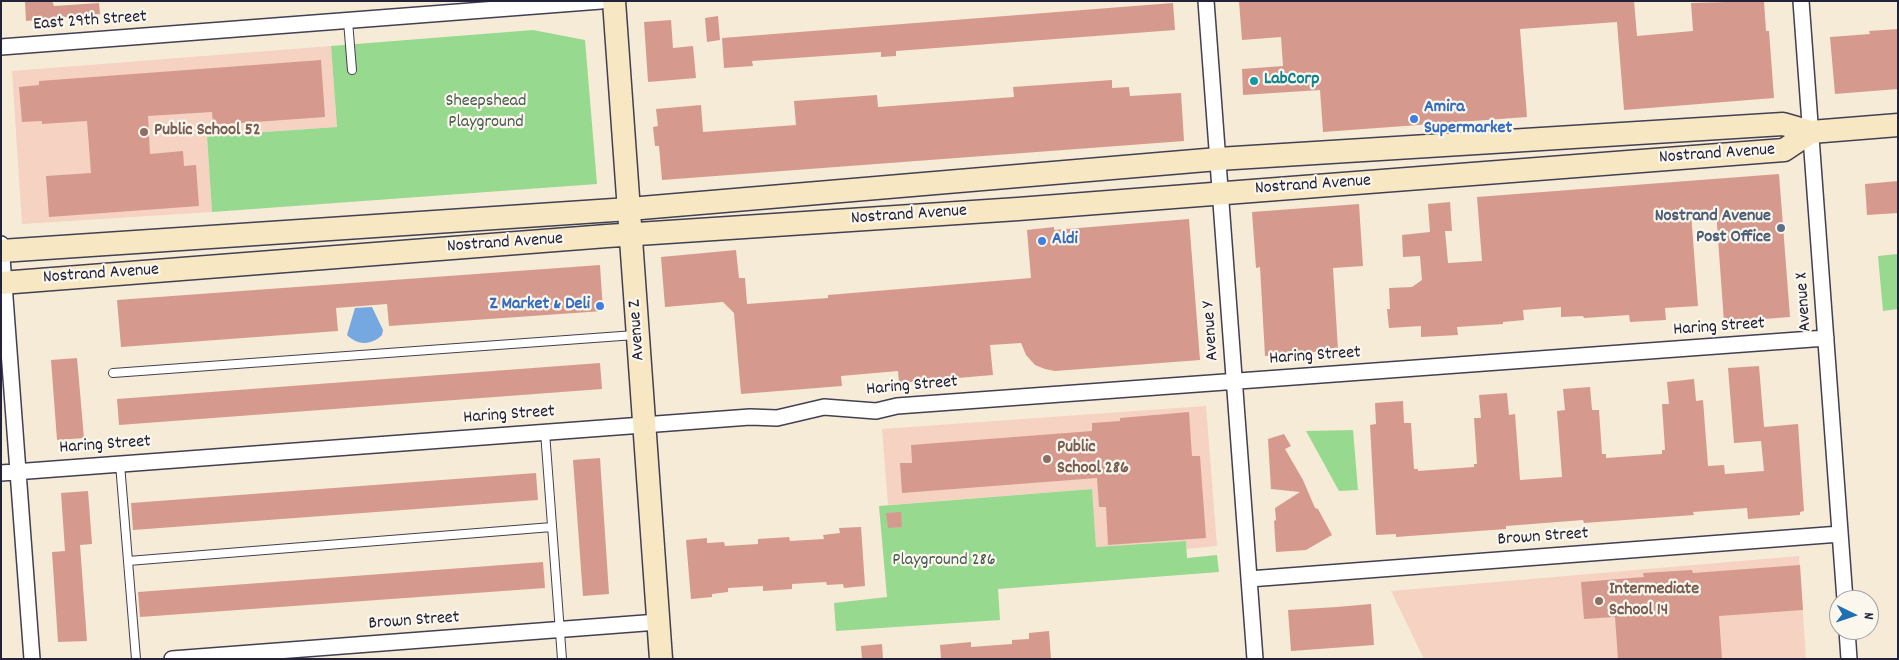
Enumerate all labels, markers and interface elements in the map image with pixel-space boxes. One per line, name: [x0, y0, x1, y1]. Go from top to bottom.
street label: East 29th Street: [32, 7, 148, 37]
place label: LabCorp: [1264, 70, 1319, 92]
marker: LabCorp: [1248, 75, 1260, 87]
park label: Sheepshead Playground: [446, 92, 526, 134]
place label: Amira Supermarket: [1424, 98, 1512, 140]
marker: Amira Supermarket: [1408, 113, 1420, 125]
place label: Public School 52: [154, 121, 261, 143]
marker: Public School 52: [138, 126, 150, 138]
street label: Nostrand Avenue: [1658, 140, 1776, 170]
street label: Nostrand Avenue: [1254, 171, 1372, 201]
street label: Nostrand Avenue: [850, 201, 968, 231]
place label: Nostrand Avenue Post Office: [1655, 207, 1771, 250]
marker: Nostrand Avenue Post Office: [1775, 222, 1787, 234]
street label: Nostrand Avenue: [446, 229, 564, 259]
place label: Aldi: [1052, 230, 1078, 252]
marker: Aldi: [1036, 235, 1048, 247]
street label: Nostrand Avenue: [42, 260, 160, 290]
street label: Avenue X: [1792, 271, 1818, 333]
place label: Z Market & Deli: [489, 295, 590, 317]
street label: Avenue Z: [625, 299, 651, 361]
marker: Z Market & Deli: [594, 300, 606, 312]
street label: Avenue Y: [1199, 300, 1225, 362]
street label: Haring Street: [1673, 314, 1765, 342]
street label: Haring Street: [1269, 343, 1361, 371]
street label: Haring Street: [865, 372, 959, 402]
street label: Haring Street: [463, 402, 555, 430]
street label: Haring Street: [59, 432, 151, 460]
place label: Public School 286: [1057, 438, 1129, 480]
marker: Public School 286: [1041, 453, 1053, 465]
street label: Brown Street: [1497, 524, 1589, 552]
park label: Playground 286: [892, 551, 996, 573]
place label: Intermediate School 14: [1609, 580, 1699, 622]
north arrow: [1829, 590, 1879, 640]
marker: Intermediate School 14: [1593, 595, 1605, 607]
street label: Brown Street: [368, 608, 460, 636]
text: N: [1858, 612, 1878, 620]

